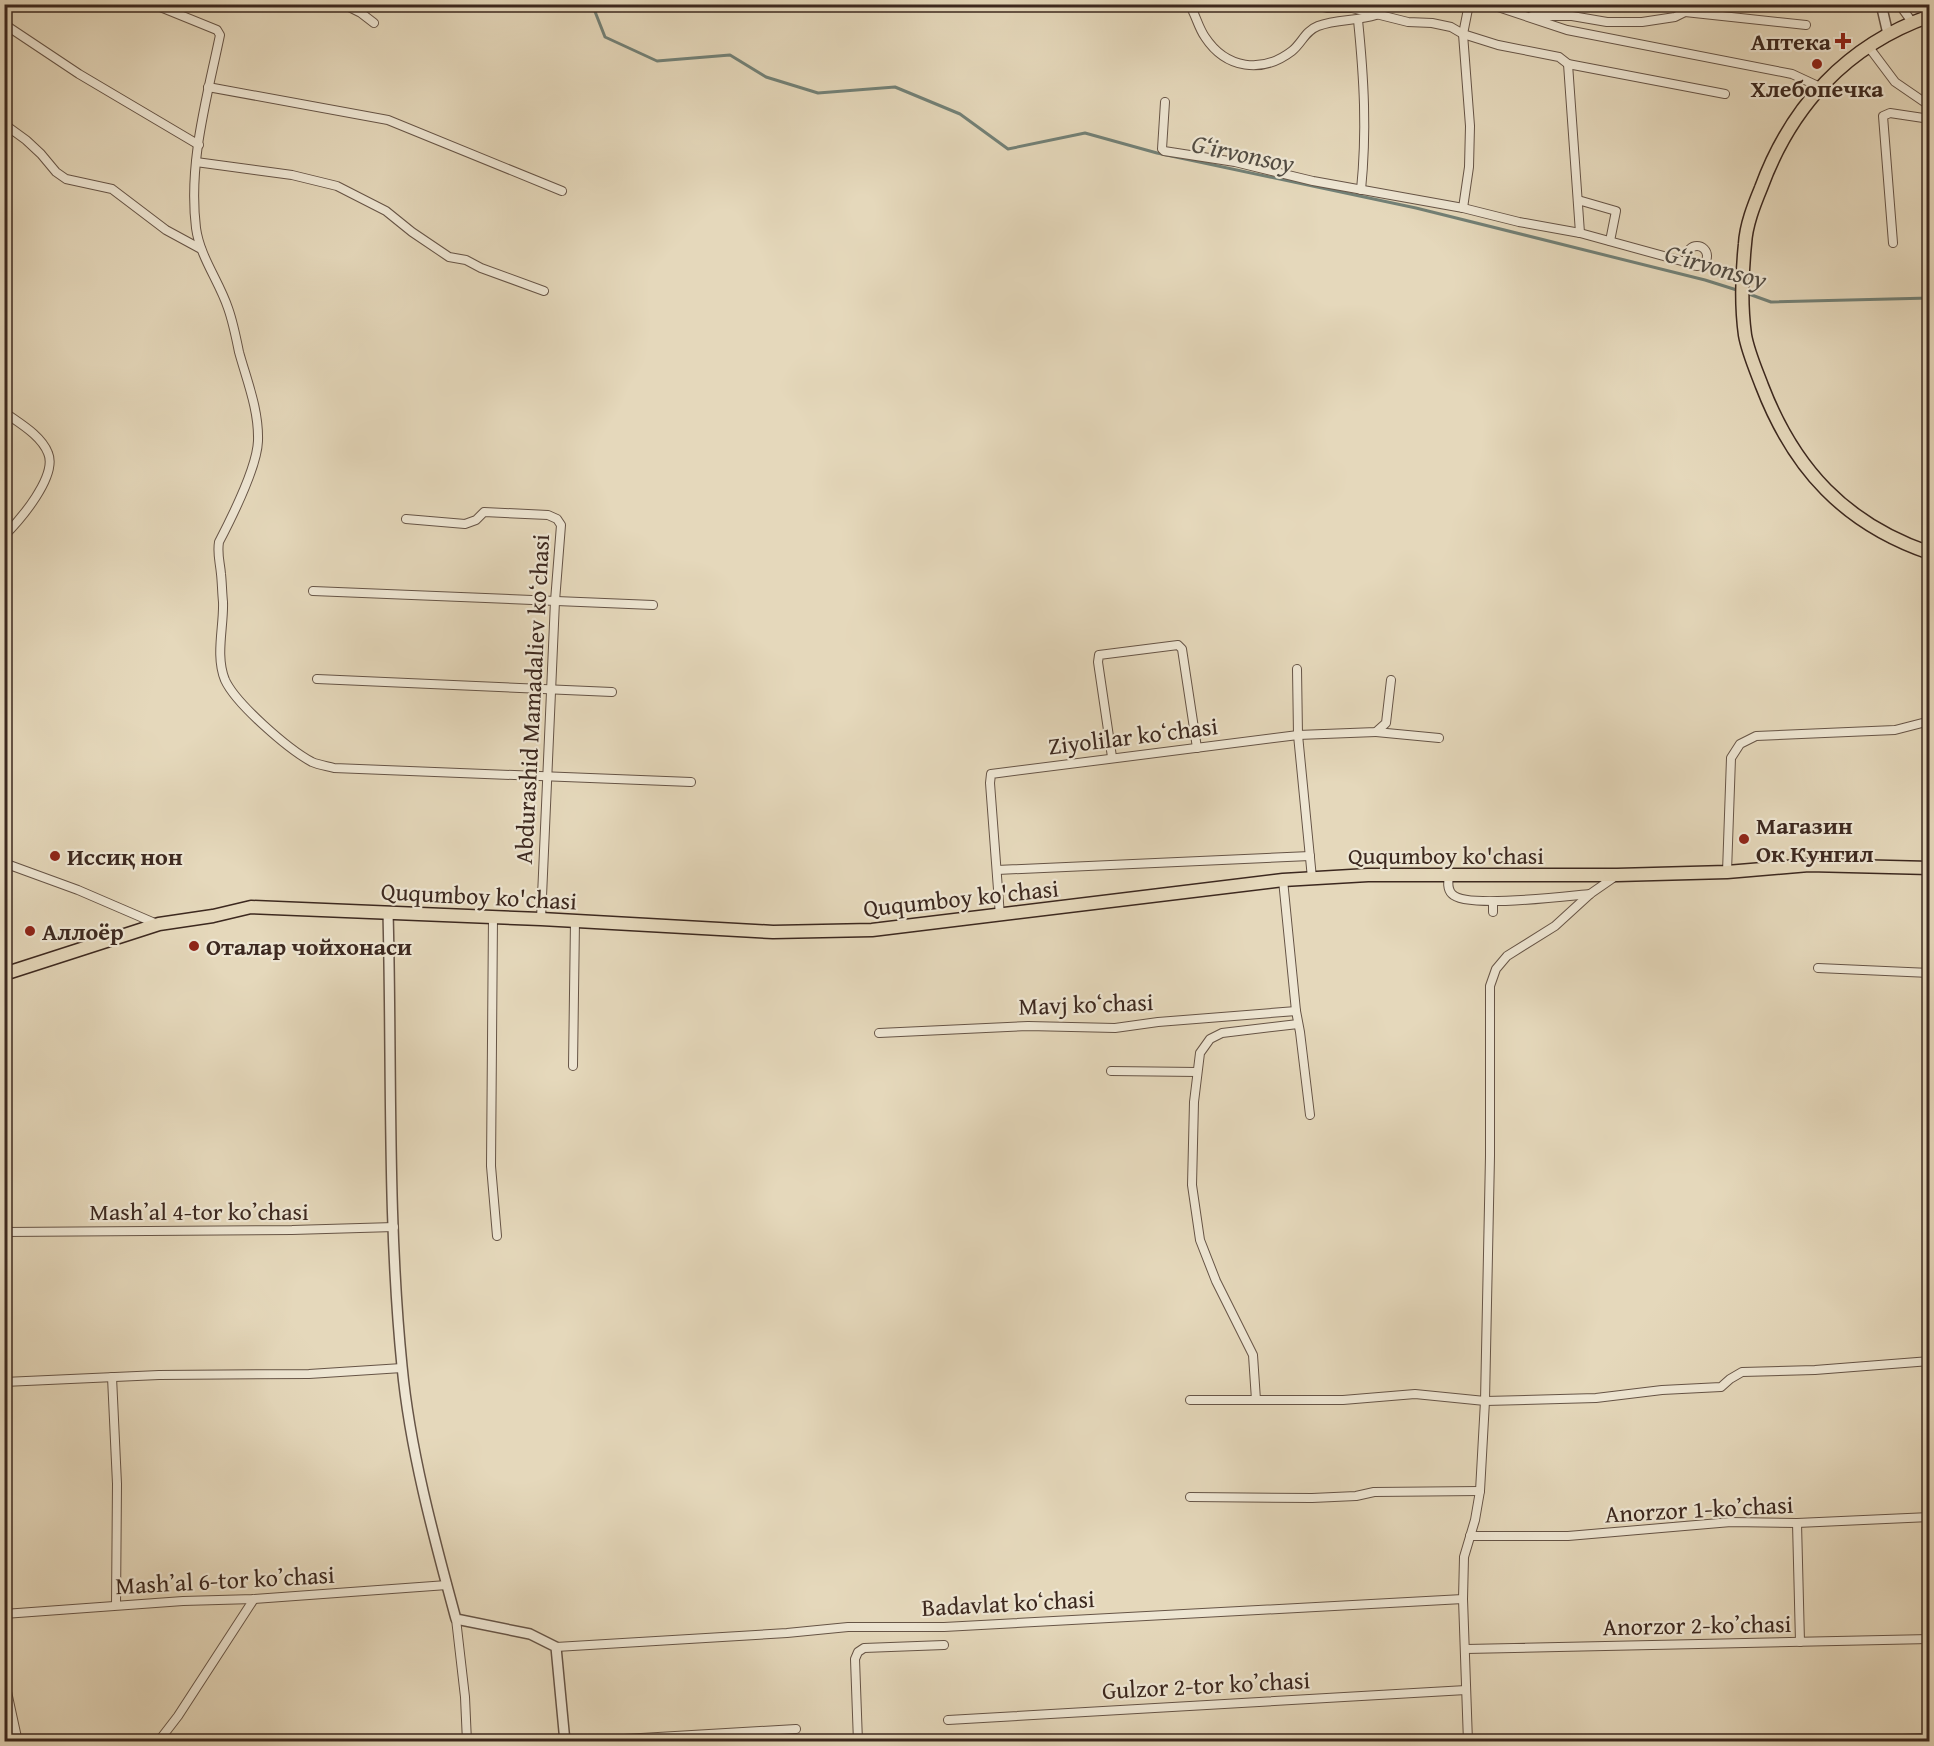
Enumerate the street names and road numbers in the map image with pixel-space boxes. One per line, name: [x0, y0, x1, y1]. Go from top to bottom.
street label: Abdurashid Mamadaliev koʻchasi: [506, 533, 558, 865]
street label: Ziyolilar koʻchasi: [1046, 708, 1220, 764]
street label: Ququmboy ko'chasi: [1348, 838, 1544, 873]
street label: Ququmboy ko'chasi: [862, 870, 1061, 926]
street label: Ququmboy ko'chasi: [380, 873, 578, 919]
street label: Mavj koʻchasi: [1018, 984, 1154, 1024]
street label: Mashʼal 4-tor koʼchasi: [89, 1194, 309, 1229]
street label: Аnorzor 1-koʼchasi: [1604, 1487, 1794, 1531]
street label: Mashʼal 6-tor koʼchasi: [114, 1557, 336, 1603]
street label: Badavlat koʻchasi: [921, 1581, 1096, 1625]
street label: Аnorzor 2-koʼchasi: [1602, 1606, 1792, 1644]
street label: Gulzor 2-tor koʼchasi: [1101, 1662, 1311, 1708]

